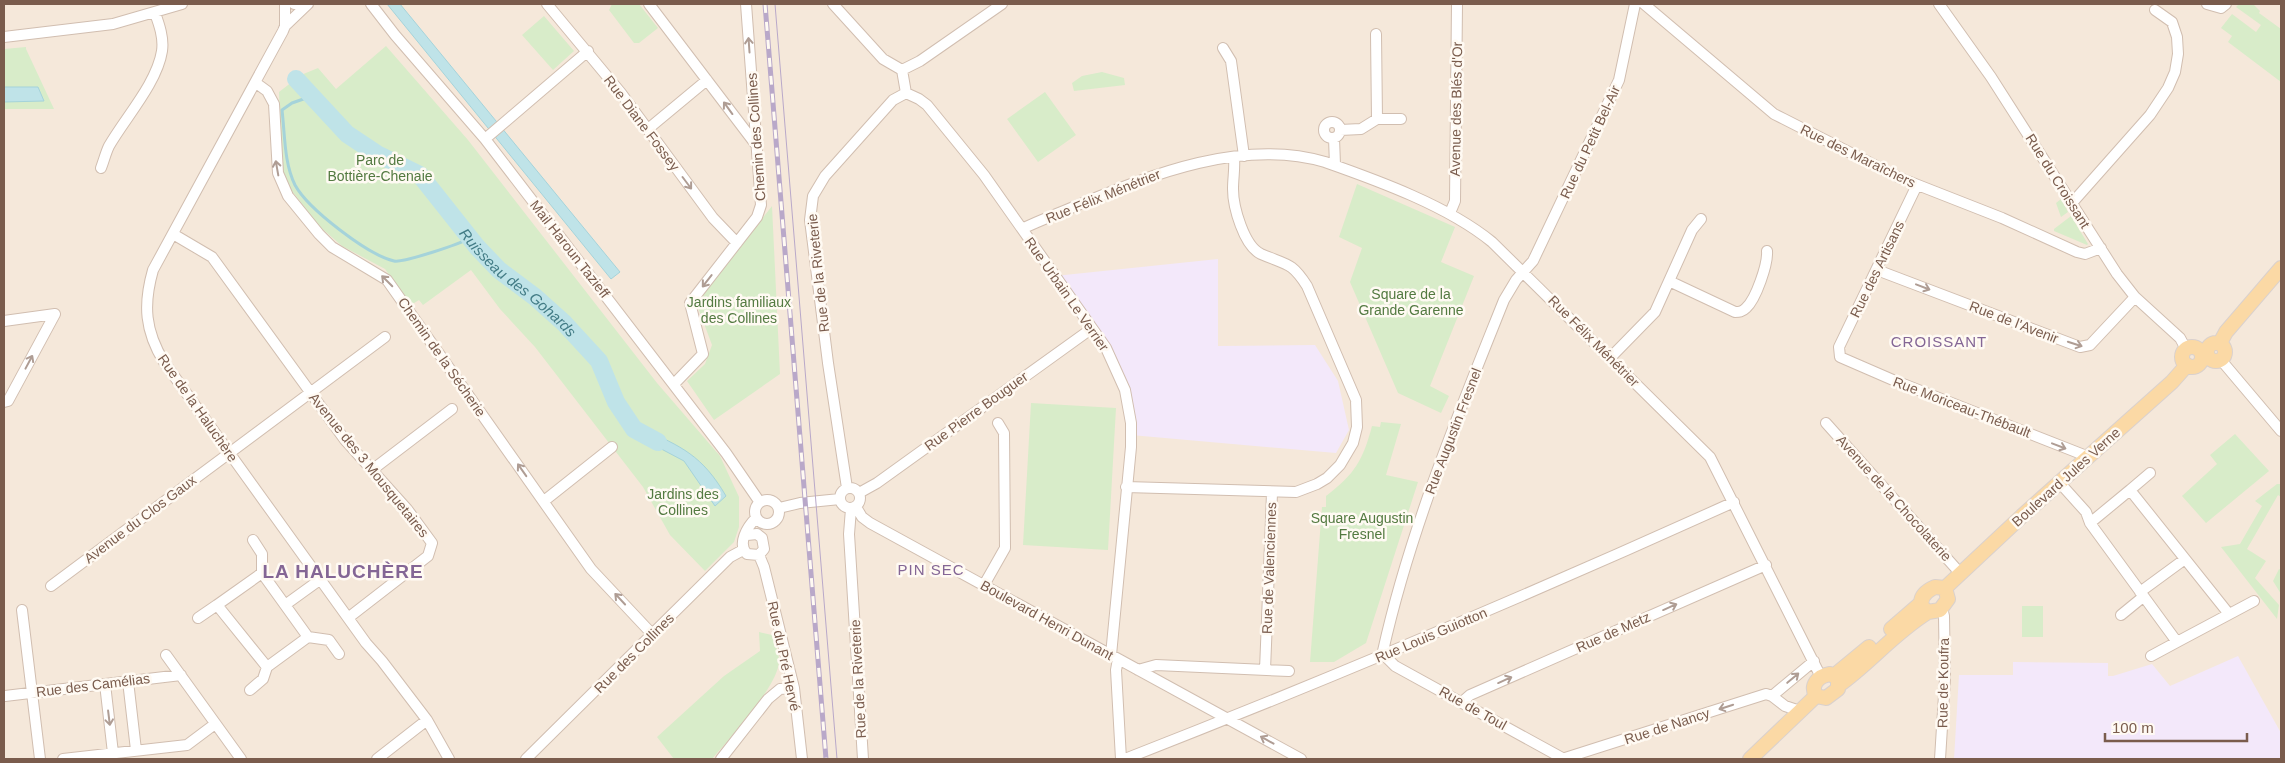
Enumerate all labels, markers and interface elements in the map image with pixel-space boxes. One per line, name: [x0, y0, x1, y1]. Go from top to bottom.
one-way arrow: [745, 37, 754, 53]
street label: Avenue des Blés d'Or: [1447, 41, 1465, 176]
street label: Rue Diane Fossey: [601, 72, 683, 174]
street label: Chemin des Collines: [744, 72, 768, 202]
street label: Rue du Petit Bel-Air: [1557, 83, 1623, 201]
one-way arrow: [722, 102, 733, 115]
street label: Rue des Maraîchers: [1798, 121, 1918, 191]
street label: Rue du Croissant: [2023, 131, 2094, 231]
park label: Parc de Bottière-Chenaie: [327, 152, 433, 184]
one-way arrow: [272, 161, 282, 177]
street label: Rue Félix Ménétrier: [1043, 166, 1163, 226]
one-way arrow: [682, 176, 692, 190]
street label: Mail Haroun Tazieff: [527, 197, 613, 301]
street label: Rue de la Riveterie: [804, 213, 832, 333]
street label: Rue des Artisans: [1847, 218, 1907, 320]
water label: Ruisseau des Gohards: [457, 224, 581, 340]
street label: Rue Urbain Le Verrier: [1022, 234, 1113, 354]
one-way arrow: [702, 274, 712, 288]
one-way arrow: [381, 275, 393, 287]
one-way arrow: [1915, 283, 1930, 292]
park label: Square de la Grande Garenne: [1358, 286, 1464, 318]
street label: Rue Félix Ménétrier: [1545, 292, 1643, 390]
street label: Chemin de la Sécherie: [395, 294, 489, 420]
park label: Jardins familiaux des Collines: [687, 294, 791, 326]
street label: Rue de l'Avenir: [1967, 298, 2061, 346]
district label: CROISSANT: [1891, 333, 1987, 350]
one-way arrow: [2067, 340, 2083, 350]
street label: Rue de la Haluchère: [155, 351, 241, 465]
one-way arrow: [25, 355, 34, 370]
street label: Rue Augustin Fresnel: [1422, 366, 1484, 496]
street label: Rue Pierre Bouguer: [921, 368, 1031, 454]
street label: Rue Moriceau-Thébault: [1891, 373, 2033, 441]
street label: Avenue des 3 Mousquetaires: [306, 390, 432, 540]
street label: Boulevard Jules Verne: [2009, 424, 2124, 530]
street label: Avenue de la Chocolaterie: [1833, 432, 1955, 564]
one-way arrow: [2051, 441, 2066, 451]
one-way arrow: [517, 463, 527, 477]
street label: Avenue du Clos Gaux: [81, 472, 199, 566]
park label: Jardins des Collines: [647, 486, 719, 518]
street label: Rue de Valenciennes: [1259, 502, 1279, 634]
park label: Square Augustin Fresnel: [1311, 510, 1413, 542]
district label: LA HALUCHÈRE: [262, 561, 424, 582]
district label: PIN SEC: [897, 561, 965, 578]
street label: Boulevard Henri Dunant: [978, 577, 1116, 663]
one-way arrow: [614, 593, 626, 606]
street label: Rue du Pré Hervé: [765, 600, 804, 713]
one-way arrow: [1662, 602, 1677, 612]
street label: Rue Louis Guiotton: [1373, 604, 1489, 666]
street label: Rue de Metz: [1573, 609, 1653, 655]
street label: Rue des Collines: [591, 610, 677, 696]
street label: Rue de la Riveterie: [847, 619, 869, 739]
street label: Rue de Koufra: [1934, 638, 1952, 728]
street label: Rue des Camélias: [35, 670, 151, 700]
one-way arrow: [1786, 673, 1799, 684]
one-way arrow: [1497, 674, 1512, 684]
street label: Rue de Toul: [1437, 683, 1509, 733]
one-way arrow: [1718, 703, 1734, 713]
street label: Rue de Nancy: [1622, 705, 1712, 747]
one-way arrow: [104, 710, 114, 726]
scale bar: [2105, 710, 2248, 742]
text: 100 m: [2112, 719, 2154, 736]
one-way arrow: [1260, 735, 1275, 745]

